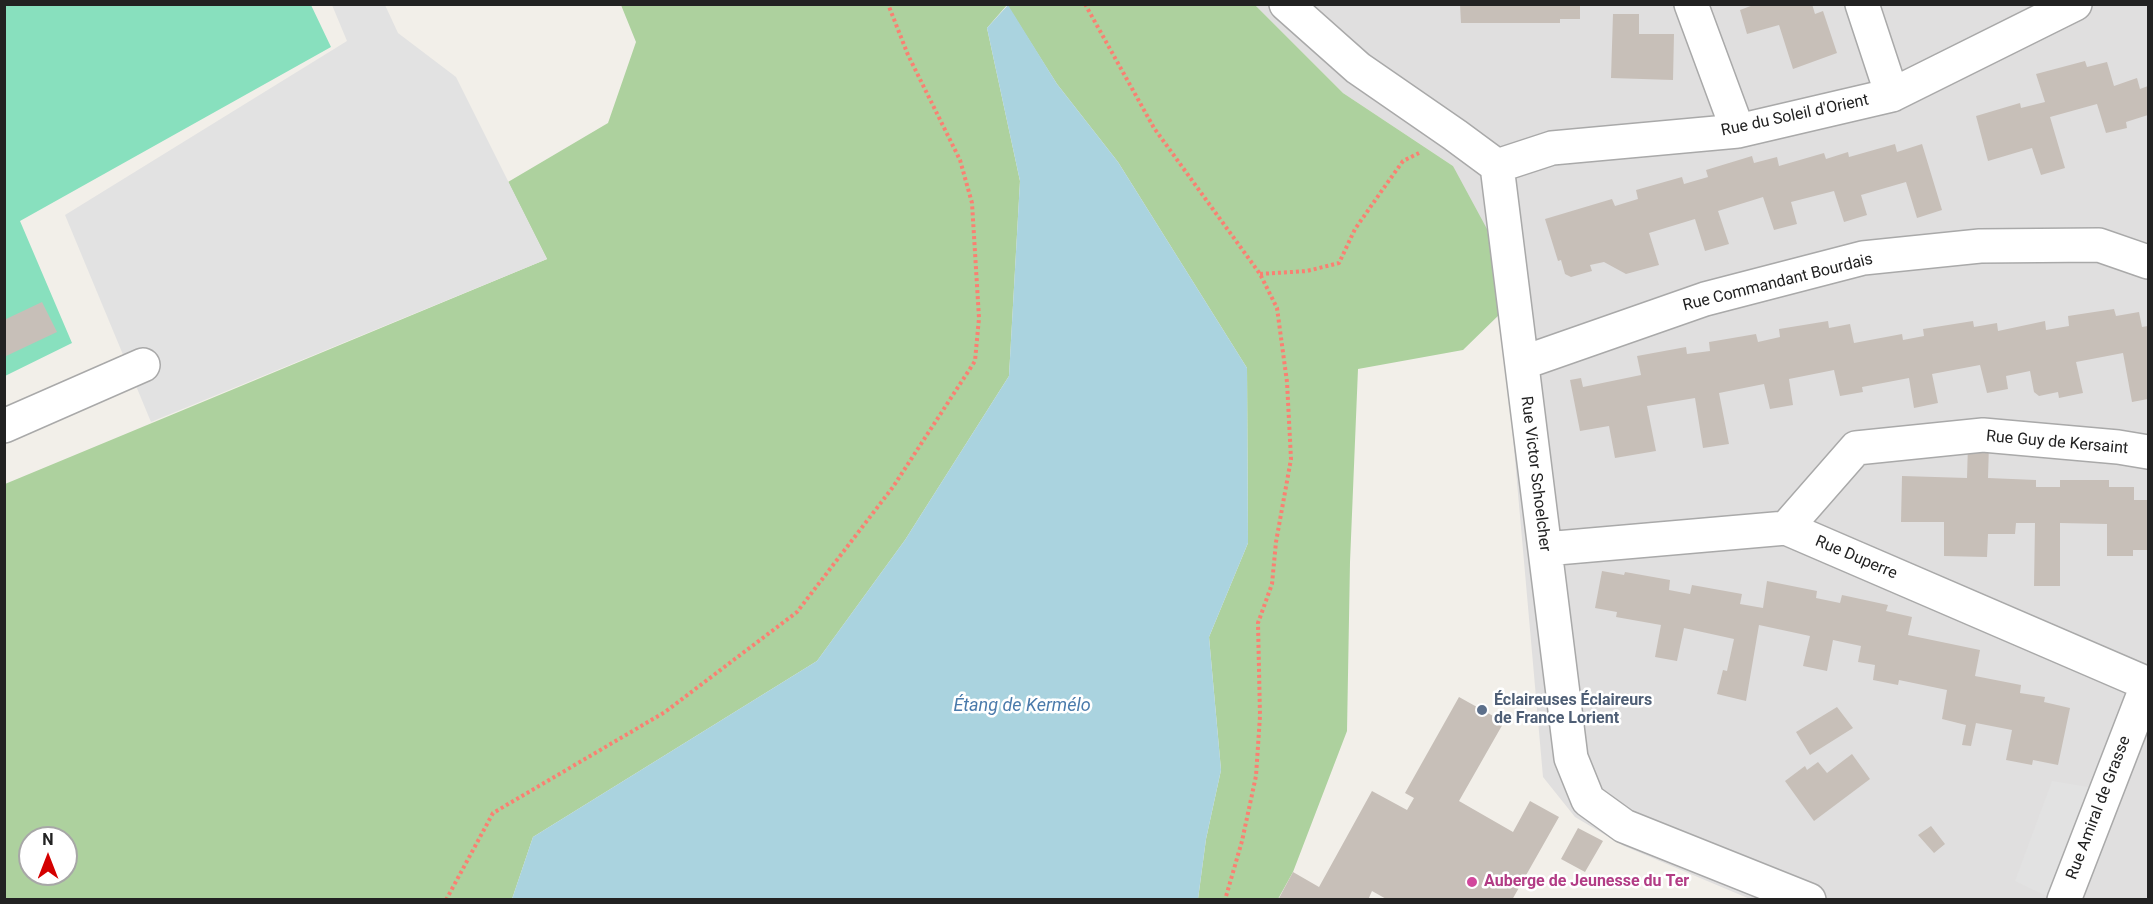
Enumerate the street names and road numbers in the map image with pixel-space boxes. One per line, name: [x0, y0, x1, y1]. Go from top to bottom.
street label: Rue du Soleil d'Orient: [1719, 91, 1871, 141]
street label: Rue Commandant Bourdais: [1681, 250, 1875, 316]
street label: Rue Victor Schoelcher: [1516, 395, 1554, 553]
street label: Rue Guy de Kersaint: [1985, 427, 2129, 459]
street label: Rue Duperre: [1812, 532, 1900, 584]
street label: Rue Amiral de Grasse: [2063, 733, 2135, 883]

